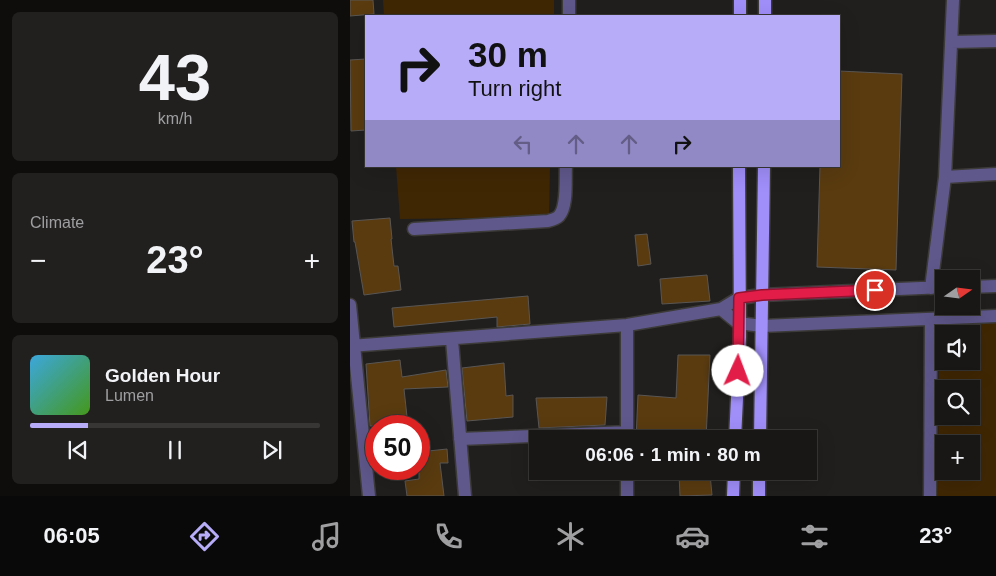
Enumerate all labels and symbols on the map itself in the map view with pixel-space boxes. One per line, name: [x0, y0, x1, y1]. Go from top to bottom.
pin: [854, 269, 896, 311]
north arrow: [935, 270, 980, 315]
position arrow: [711, 344, 763, 396]
speed limit sign: 50: [365, 415, 430, 480]

